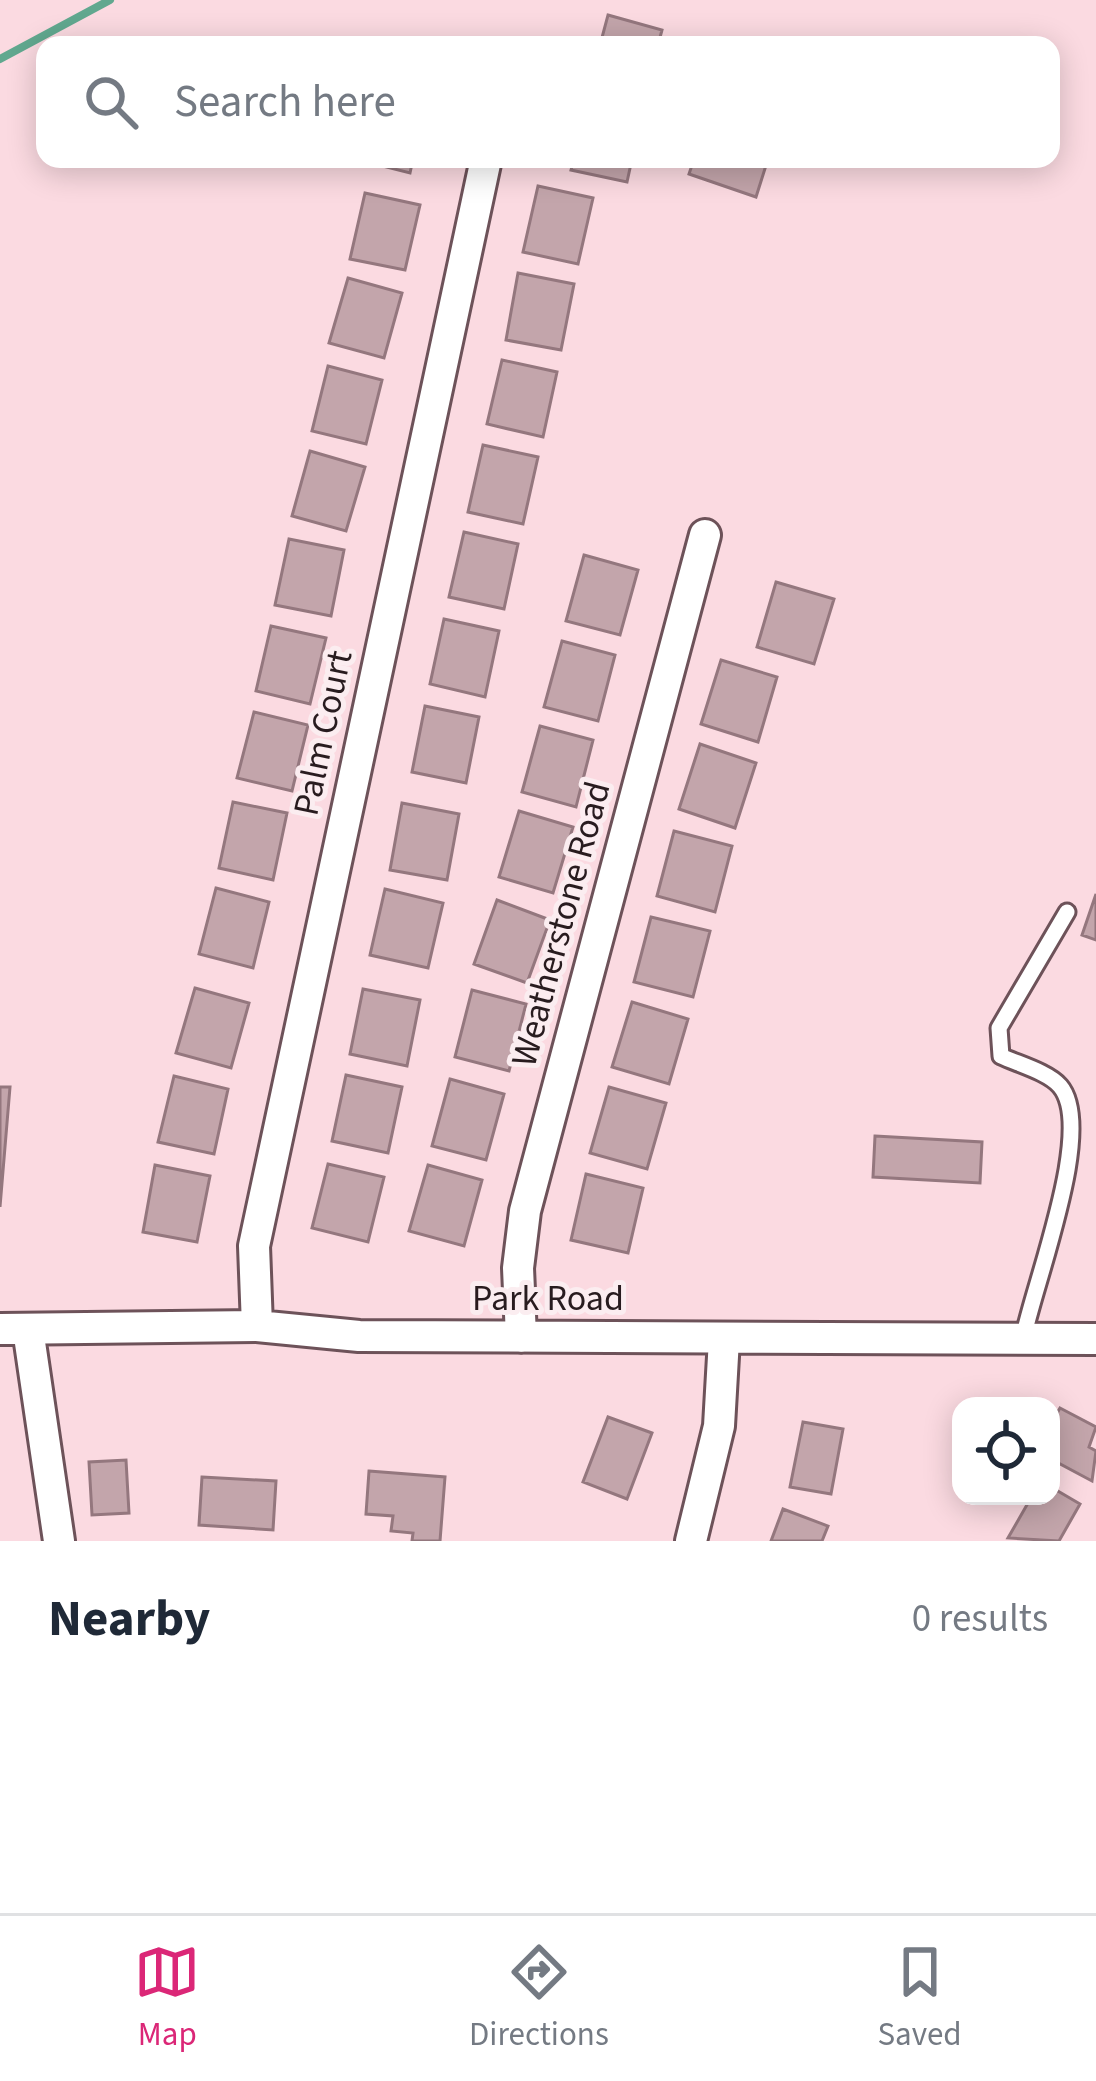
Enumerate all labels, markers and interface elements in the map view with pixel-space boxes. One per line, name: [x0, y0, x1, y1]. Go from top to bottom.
search box: [36, 36, 1060, 168]
icon: search: [78, 69, 144, 135]
text: Search here: [174, 70, 396, 134]
street label: Palm Court: [281, 646, 365, 820]
street label: Weatherstone Road: [498, 776, 624, 1072]
street label: Park Road: [472, 1273, 624, 1324]
map controls: [952, 1397, 1060, 1505]
button: locate: [952, 1397, 1060, 1505]
text: Nearby: [48, 1583, 210, 1655]
text: 0 results: [912, 1591, 1048, 1647]
tab: Map: [134, 1939, 200, 2058]
tab: Directions: [469, 1939, 609, 2058]
tab: Saved: [877, 1939, 962, 2058]

